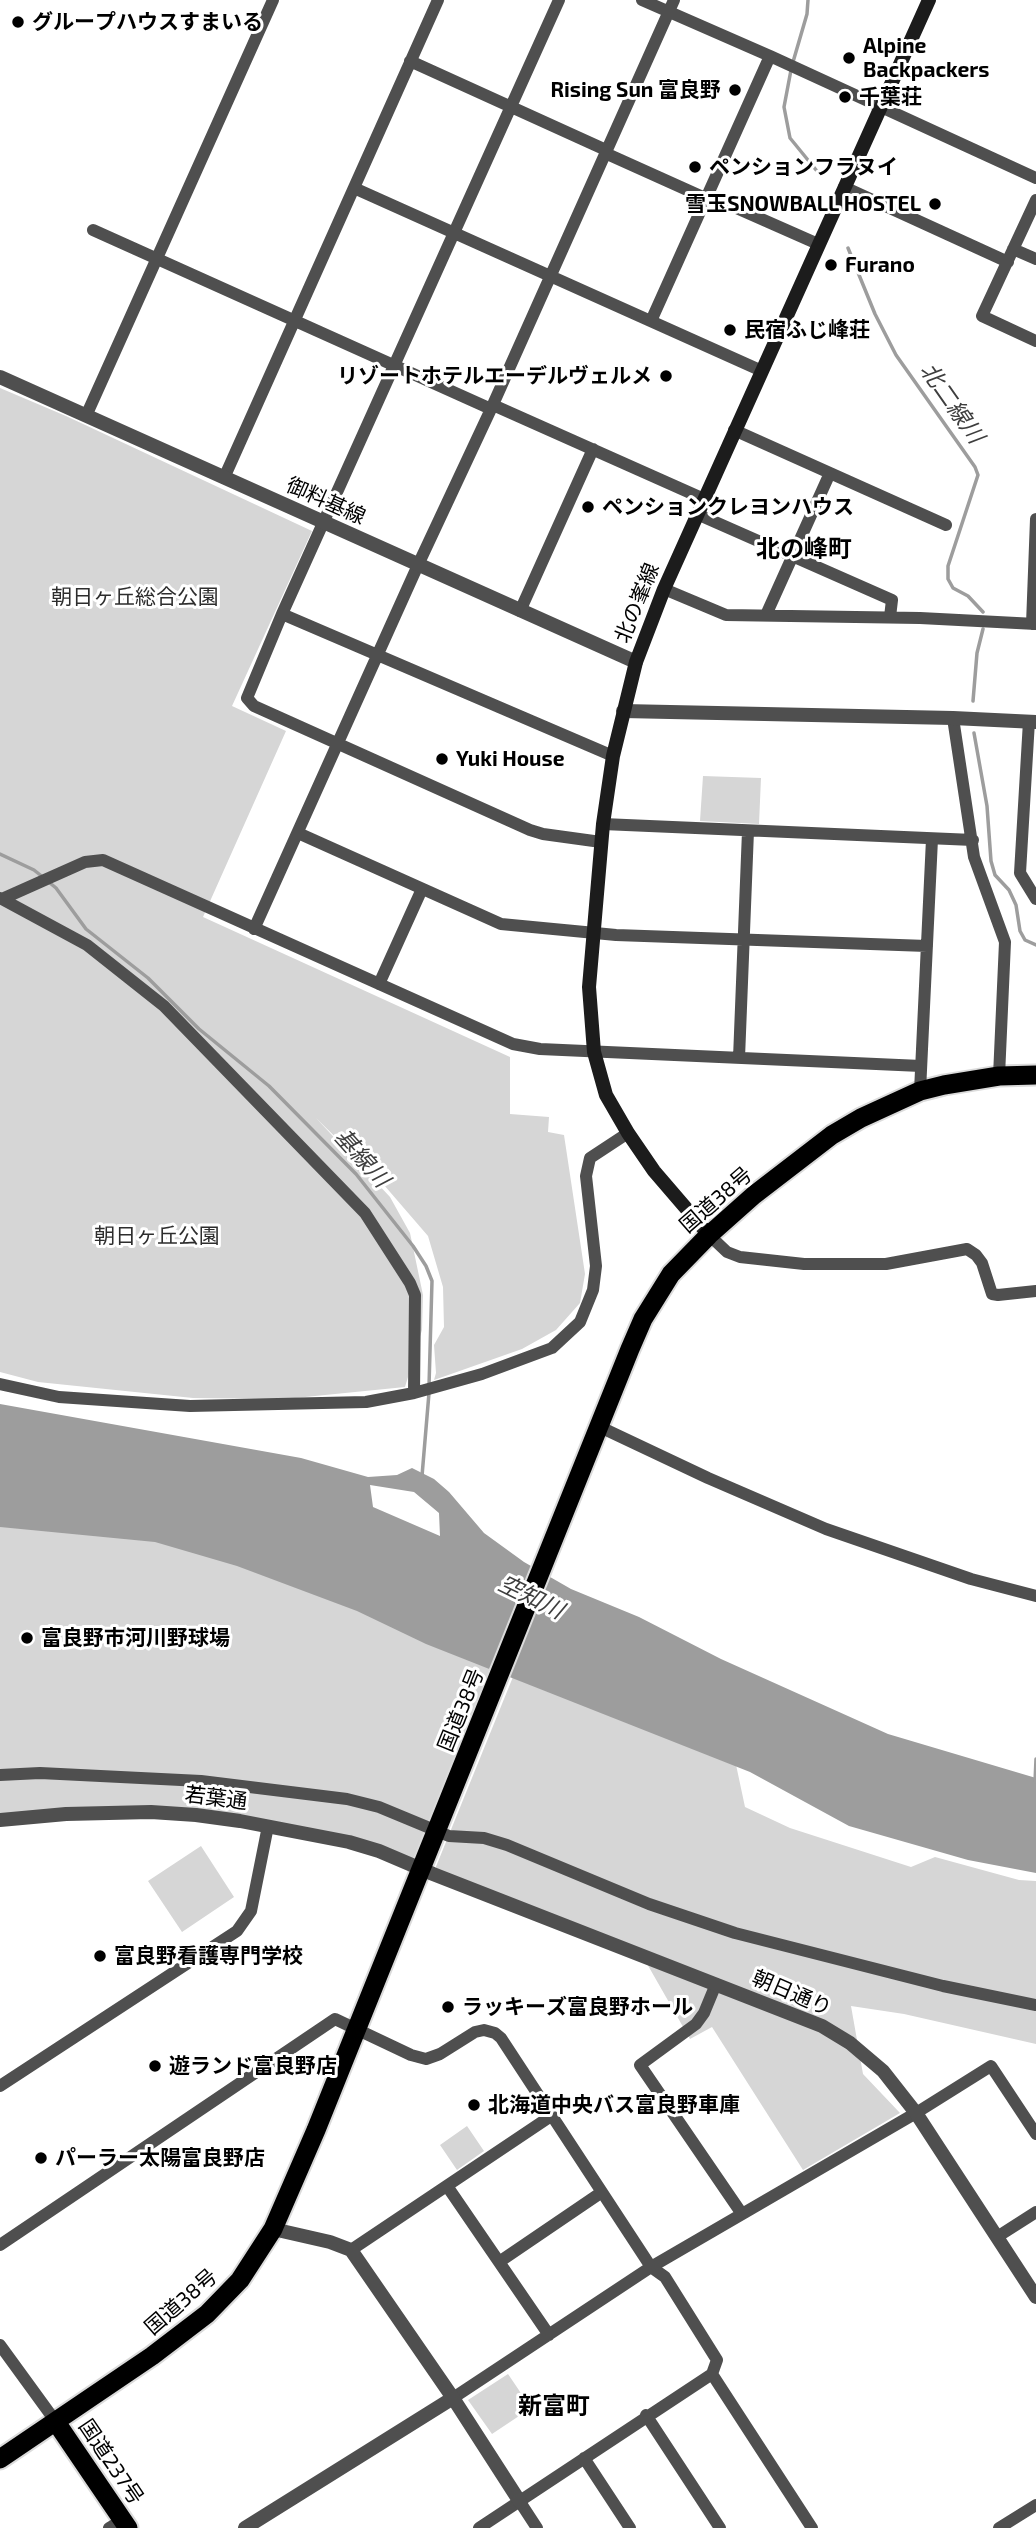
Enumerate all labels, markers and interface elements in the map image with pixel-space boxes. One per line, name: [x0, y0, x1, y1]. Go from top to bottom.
place label: グループハウスすまいる: [32, 9, 263, 35]
marker: グループハウスすまいる: [10, 14, 26, 30]
place label: Alpine Backpackers: [863, 33, 989, 83]
marker: Alpine Backpackers: [841, 50, 857, 66]
place label: Rising Sun 富良野: [550, 77, 721, 103]
marker: Rising Sun 富良野: [727, 82, 743, 98]
place label: 千葉荘: [859, 84, 922, 110]
marker: 千葉荘: [837, 89, 853, 105]
place label: ペンションフラヌイ: [709, 154, 898, 180]
marker: ペンションフラヌイ: [687, 159, 703, 175]
place label: 雪玉SNOWBALL HOSTEL: [685, 191, 921, 217]
marker: 雪玉SNOWBALL HOSTEL: [927, 196, 943, 212]
place label: Furano: [845, 252, 915, 278]
marker: Furano: [823, 257, 839, 273]
place label: 民宿ふじ峰荘: [744, 317, 870, 343]
marker: 民宿ふじ峰荘: [722, 322, 738, 338]
water label: 北二線川: [914, 357, 990, 449]
place label: リゾートホテルエーデルヴェルメ: [337, 363, 652, 389]
marker: リゾートホテルエーデルヴェルメ: [658, 368, 674, 384]
street label: 御料基線: [283, 472, 369, 530]
place label: ペンションクレヨンハウス: [602, 494, 854, 520]
marker: ペンションクレヨンハウス: [580, 499, 596, 515]
district label: 北の峰町: [756, 535, 852, 563]
street label: 北の峯線: [610, 559, 664, 647]
park label: 朝日ヶ丘総合公園: [51, 584, 219, 610]
place label: Yuki House: [456, 746, 565, 772]
marker: Yuki House: [434, 751, 450, 767]
water label: 基線川: [329, 1123, 395, 1193]
street label: 国道38号: [675, 1162, 757, 1238]
park label: 朝日ヶ丘公園: [94, 1223, 220, 1249]
water label: 空知川: [494, 1569, 568, 1625]
place label: 富良野市河川野球場: [41, 1625, 230, 1651]
marker: 富良野市河川野球場: [19, 1630, 35, 1646]
street label: 国道38号: [433, 1665, 489, 1755]
street label: 若葉通: [183, 1782, 249, 1814]
place label: 富良野看護専門学校: [114, 1943, 303, 1969]
marker: 富良野看護専門学校: [92, 1948, 108, 1964]
street label: 朝日通り: [748, 1965, 836, 2021]
place label: ラッキーズ富良野ホール: [462, 1994, 693, 2020]
marker: ラッキーズ富良野ホール: [440, 1999, 456, 2015]
place label: 遊ランド富良野店: [169, 2053, 337, 2079]
marker: 遊ランド富良野店: [147, 2058, 163, 2074]
place label: 北海道中央バス富良野車庫: [488, 2092, 740, 2118]
marker: 北海道中央バス富良野車庫: [466, 2097, 482, 2113]
place label: パーラー太陽富良野店: [55, 2145, 265, 2171]
marker: パーラー太陽富良野店: [33, 2150, 49, 2166]
street label: 国道38号: [140, 2264, 222, 2340]
district label: 新富町: [518, 2392, 590, 2420]
street label: 国道237号: [73, 2415, 149, 2509]

